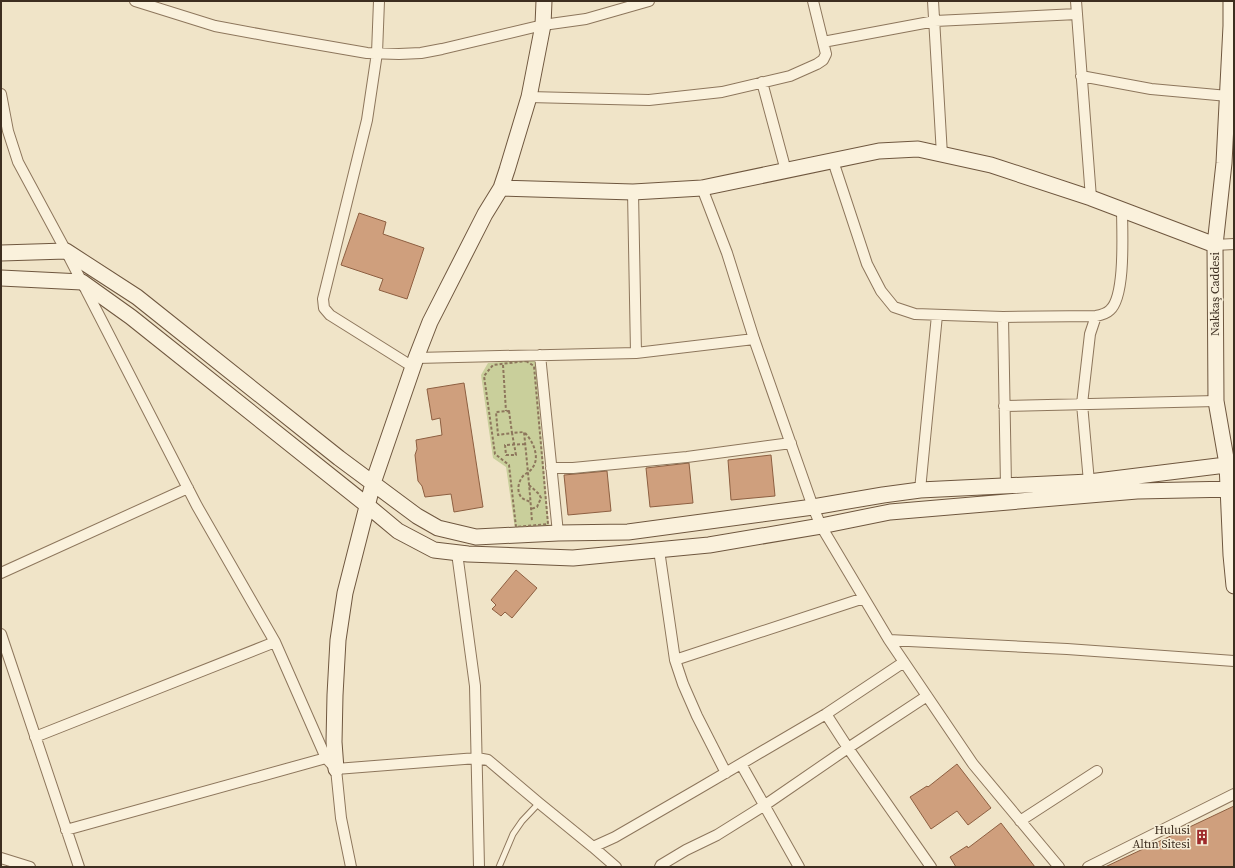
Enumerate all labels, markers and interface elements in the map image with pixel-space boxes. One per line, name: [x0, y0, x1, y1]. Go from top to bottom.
street label: Nakkaş Caddesi: [1207, 251, 1223, 336]
place label: Hulusi Altın Sitesi: [1132, 822, 1190, 852]
building icon: Hulusi Altın Sitesi: [1193, 828, 1211, 846]

